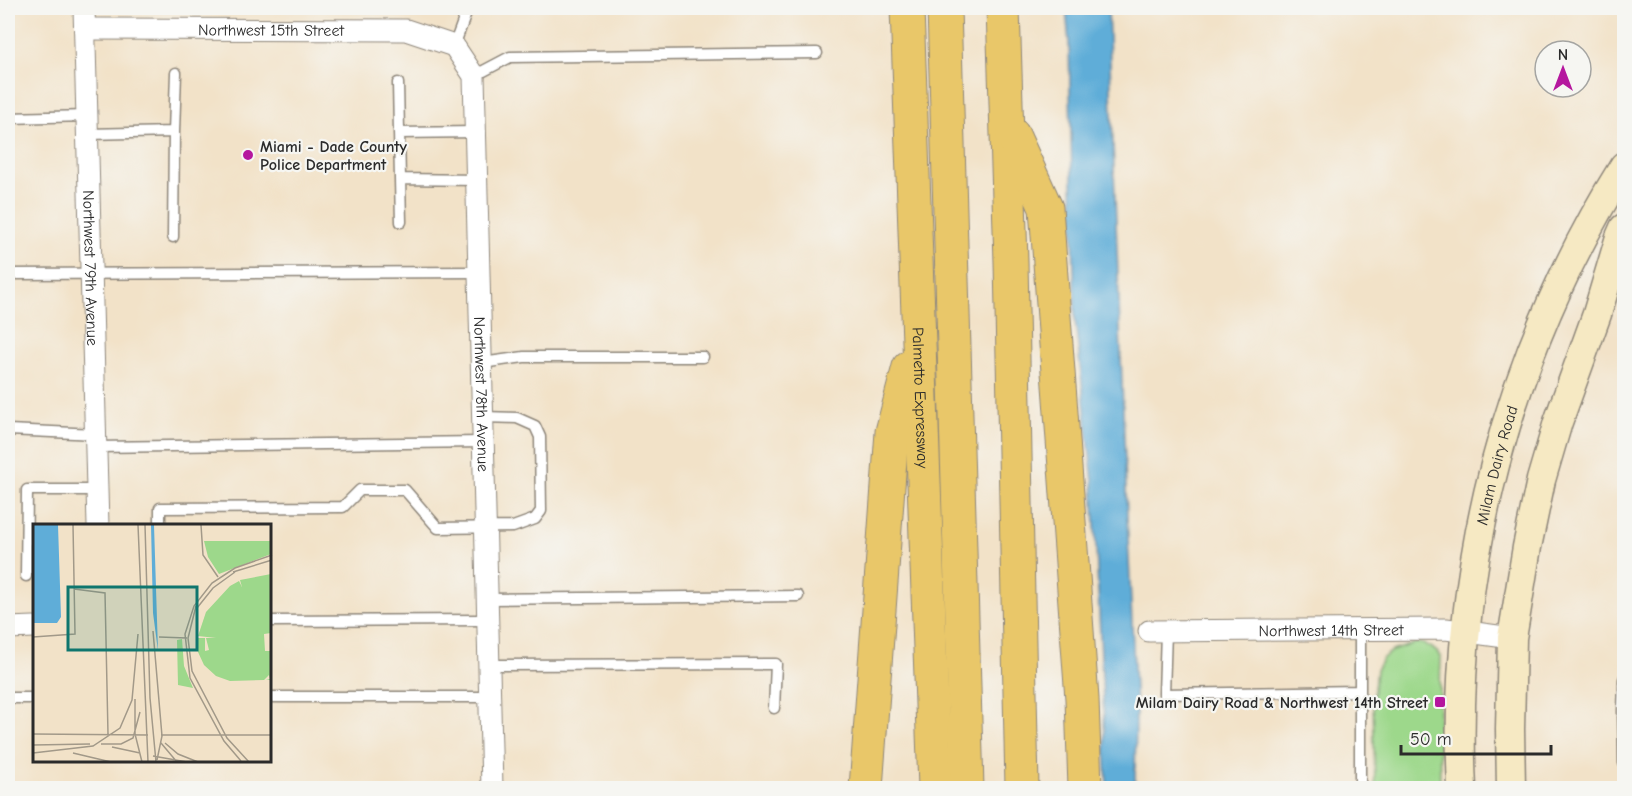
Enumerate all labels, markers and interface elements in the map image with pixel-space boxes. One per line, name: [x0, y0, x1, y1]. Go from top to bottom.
street label: Northwest 15th Street: [198, 21, 344, 40]
north arrow: [1533, 39, 1593, 99]
text: N: [1558, 46, 1568, 64]
place label: Miami - Dade County Police Department: [260, 138, 408, 174]
marker: Miami - Dade County Police Department: [241, 148, 255, 162]
street label: Northwest 79th Avenue: [79, 190, 101, 346]
street label: Northwest 78th Avenue: [470, 316, 492, 472]
street label: Palmetto Expressway: [908, 327, 932, 470]
street label: Milam Dairy Road: [1473, 404, 1522, 527]
inset map: [33, 524, 272, 763]
street label: Northwest 14th Street: [1258, 621, 1404, 640]
place label: Milam Dairy Road & Northwest 14th Street: [1136, 694, 1429, 712]
marker: Milam Dairy Road & Northwest 14th Street: [1433, 695, 1447, 709]
scale bar: [1401, 718, 1551, 756]
text: 50 m: [1410, 729, 1452, 750]

